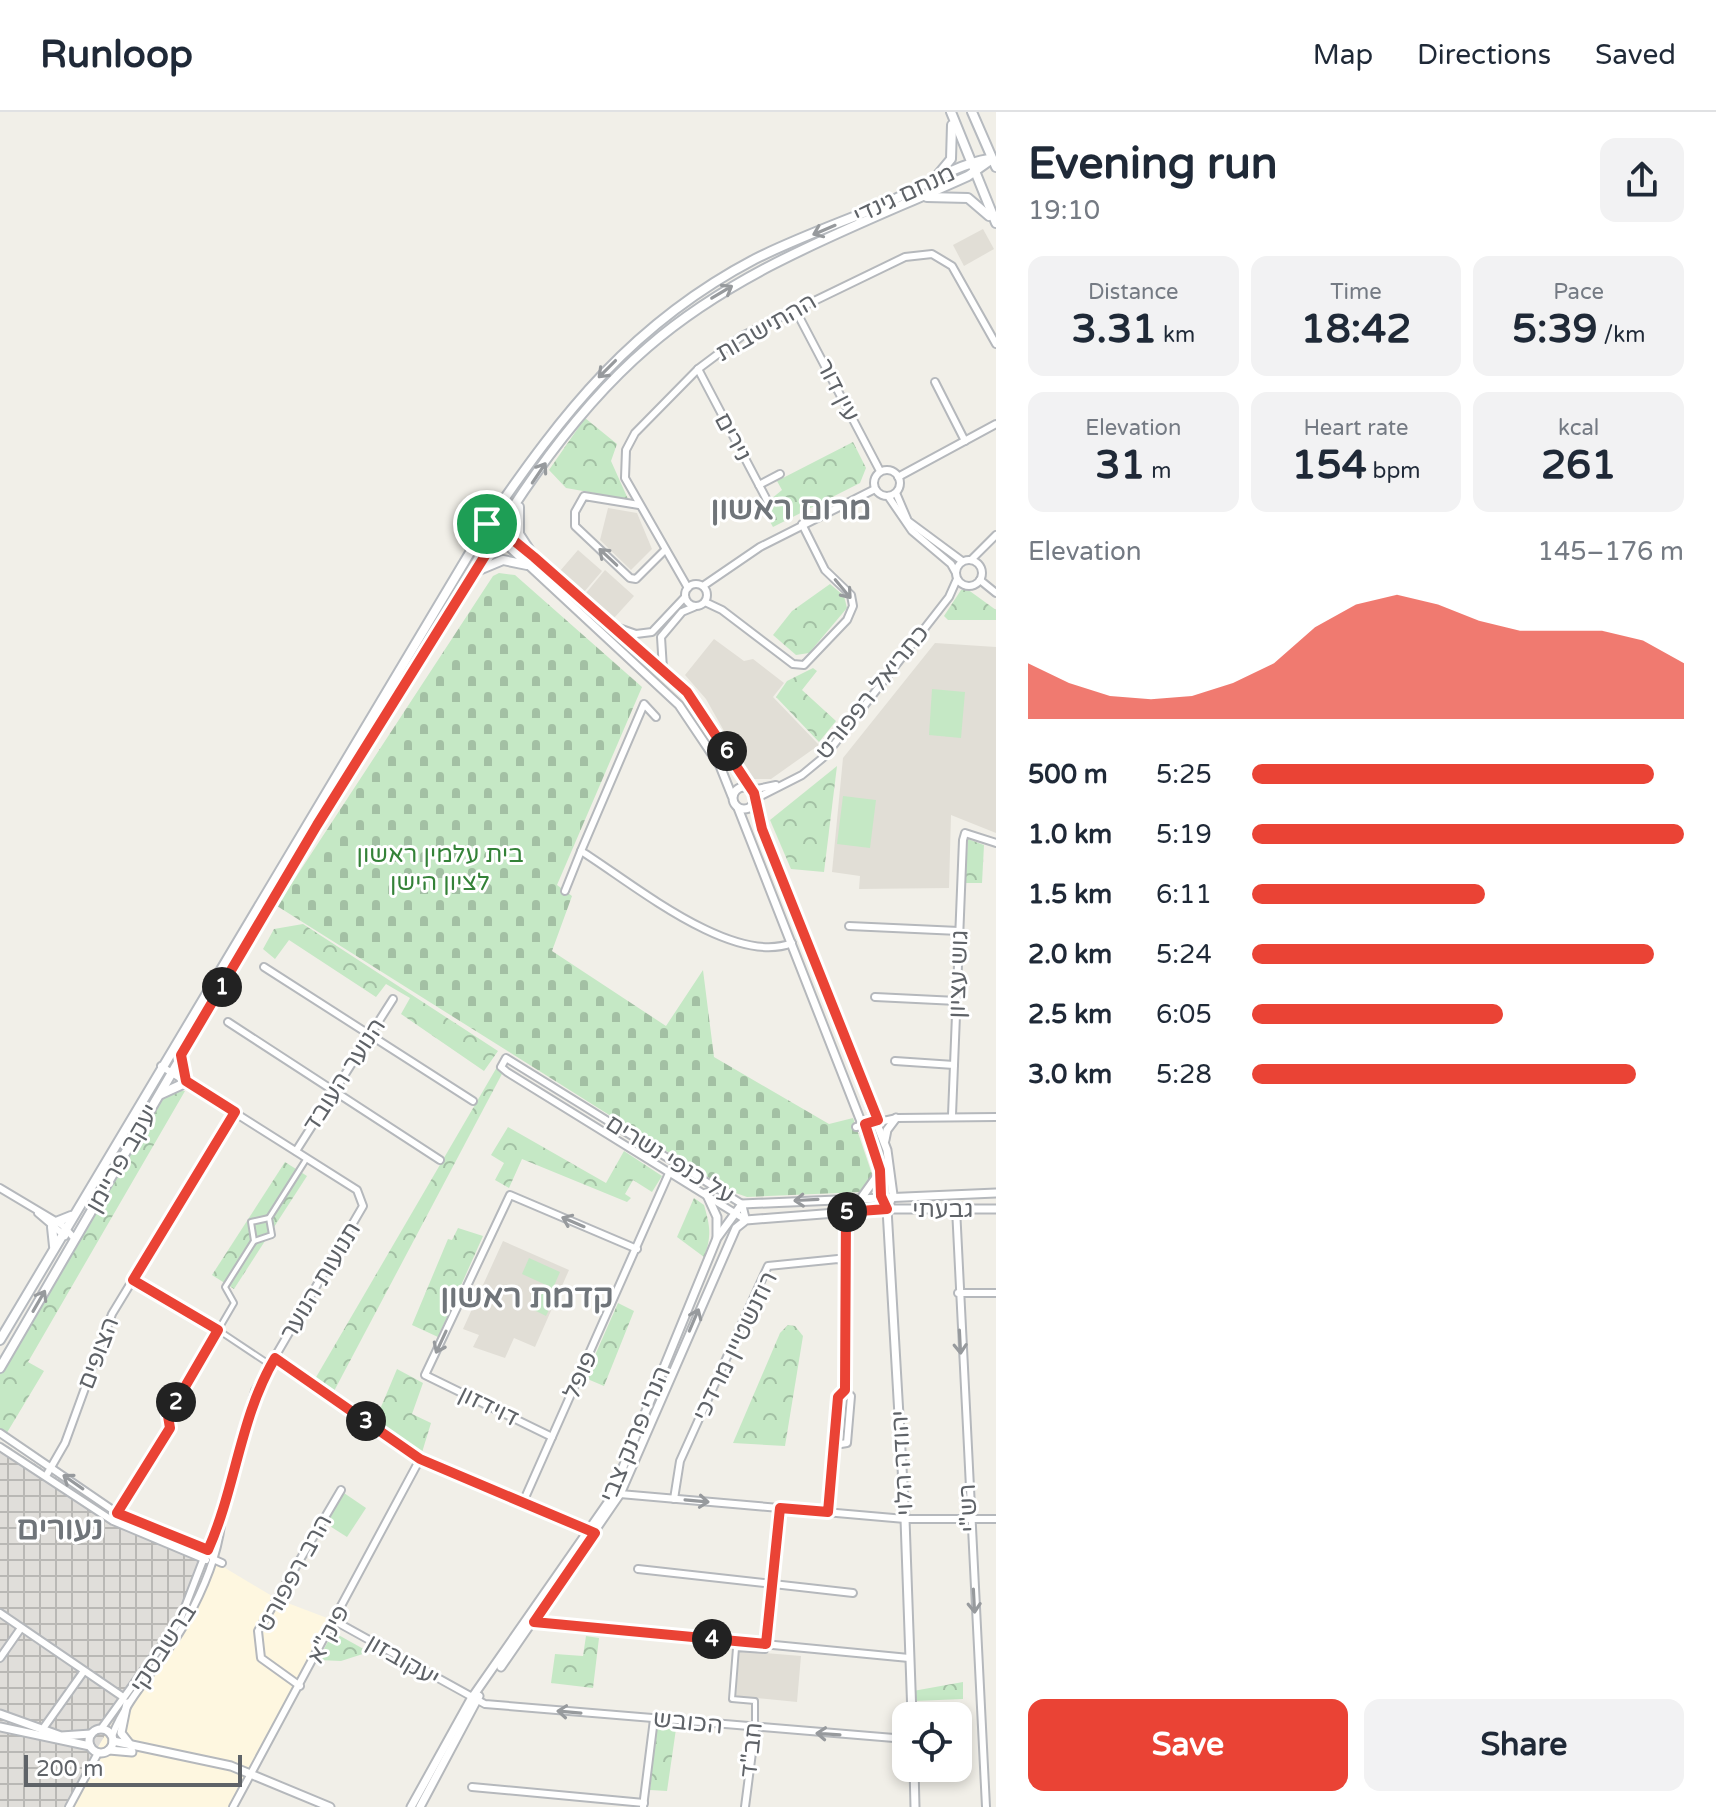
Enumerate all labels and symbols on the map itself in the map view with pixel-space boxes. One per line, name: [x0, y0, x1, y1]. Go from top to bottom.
street label: מנחם גינדי: [849, 158, 959, 230]
one-way arrow: [812, 223, 837, 238]
one-way arrow: [710, 284, 733, 300]
street label: ההתישבות: [711, 287, 822, 368]
street label: עין דור: [810, 354, 866, 426]
one-way arrow: [598, 359, 617, 378]
street label: נירים: [708, 408, 757, 466]
one-way arrow: [530, 462, 547, 484]
pin: [453, 490, 521, 558]
district label: מרום ראשון: [711, 490, 871, 528]
one-way arrow: [598, 548, 618, 567]
one-way arrow: [834, 578, 852, 599]
street label: כתריאל רפפורט: [809, 619, 935, 765]
pin: 6: [707, 731, 747, 771]
park label: בית עלמין ראשון לציון הישן: [356, 840, 524, 897]
street label: גוש עציון: [942, 929, 975, 1019]
pin: 1: [202, 967, 242, 1007]
street label: הנוער העובד: [297, 1013, 392, 1138]
street label: יעקב פריימן: [80, 1099, 165, 1218]
street label: על כנפי נשרים: [600, 1109, 739, 1210]
pin: 5: [827, 1192, 867, 1232]
one-way arrow: [793, 1193, 820, 1208]
street label: גבעתי: [912, 1195, 974, 1224]
one-way arrow: [561, 1214, 586, 1229]
street label: תנועות הנוער: [274, 1217, 367, 1346]
street label: רוזנשטיין מרדכי: [687, 1267, 784, 1426]
district label: קדמת ראשון: [440, 1278, 614, 1316]
one-way arrow: [31, 1290, 47, 1313]
one-way arrow: [687, 1308, 702, 1333]
street label: הצופים: [72, 1313, 125, 1393]
one-way arrow: [953, 1328, 968, 1355]
one-way arrow: [433, 1329, 448, 1353]
street label: פופל: [557, 1347, 604, 1404]
street label: הנרי פרנק צבי: [594, 1362, 677, 1507]
street label: דוידזון: [454, 1379, 524, 1433]
pin: 2: [156, 1382, 196, 1422]
pin: 3: [346, 1401, 386, 1441]
street label: יהודה הלוי: [885, 1409, 920, 1516]
one-way arrow: [63, 1474, 85, 1490]
street label: רש"י: [953, 1483, 984, 1533]
one-way arrow: [683, 1494, 710, 1509]
district label: נעורים: [17, 1510, 103, 1548]
street label: הרב רפפורט: [250, 1510, 339, 1637]
one-way arrow: [966, 1587, 981, 1614]
street label: ברשבסקי: [124, 1599, 203, 1698]
street label: פיק"א: [301, 1600, 356, 1668]
pin: 4: [692, 1619, 732, 1659]
street label: יעקובזון: [361, 1628, 445, 1693]
one-way arrow: [556, 1704, 583, 1719]
street label: הכובש: [652, 1704, 724, 1741]
street label: חב"ד: [734, 1721, 769, 1779]
one-way arrow: [815, 1726, 842, 1741]
scale bar: [24, 1751, 242, 1787]

